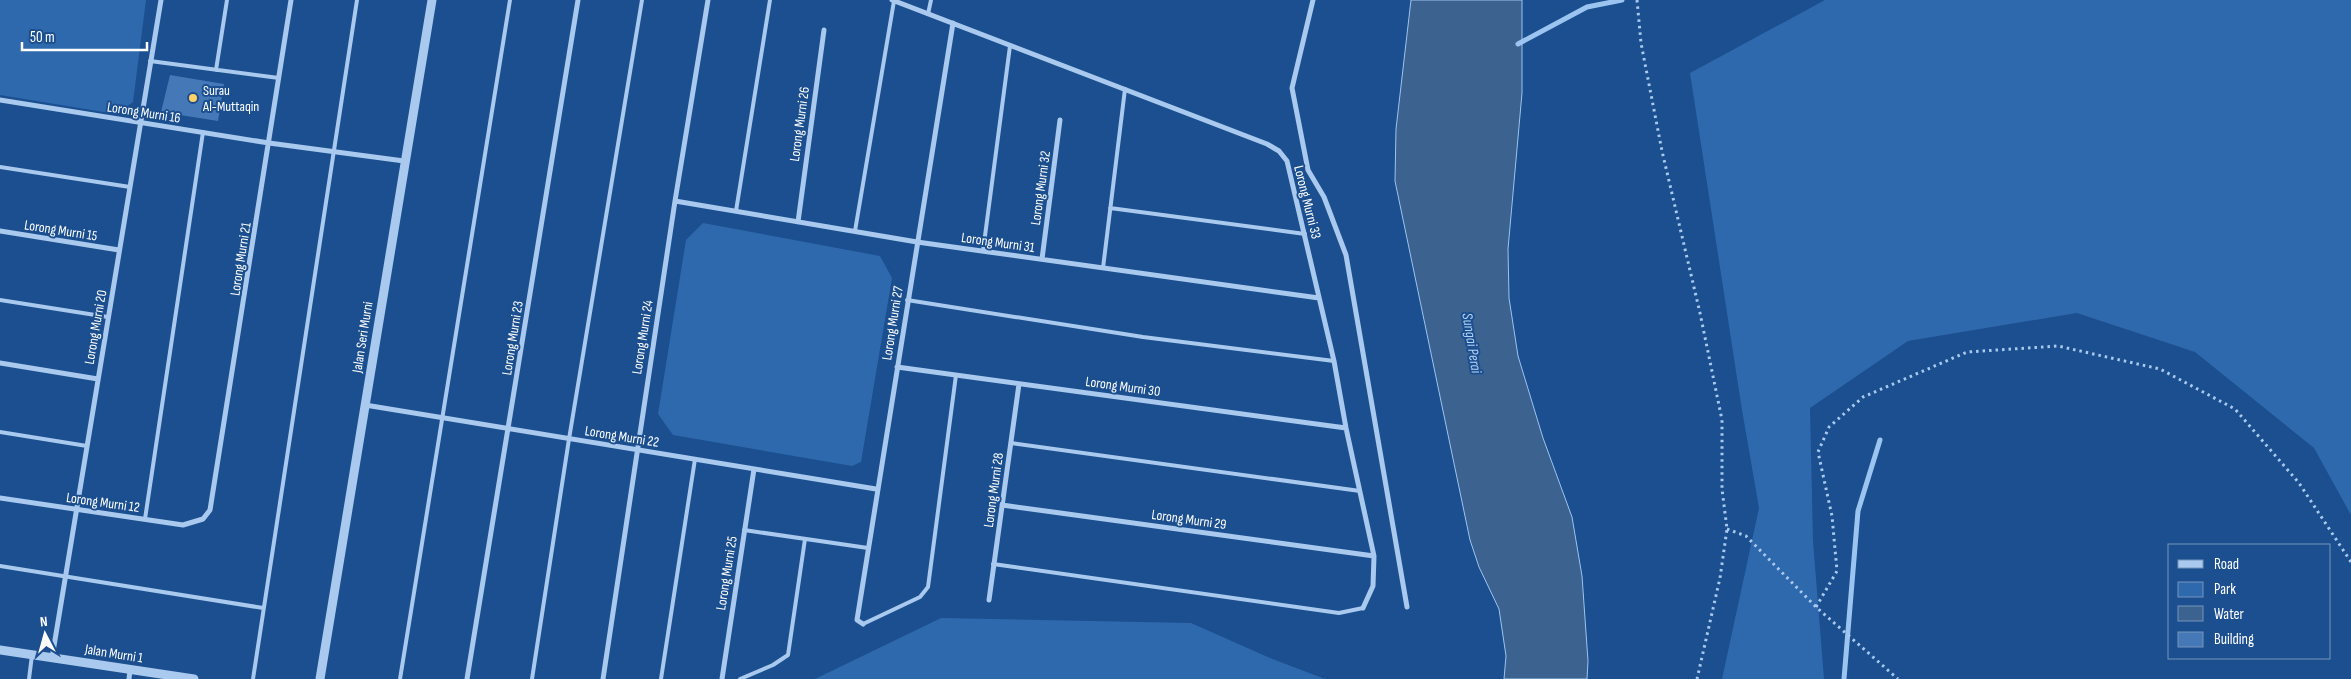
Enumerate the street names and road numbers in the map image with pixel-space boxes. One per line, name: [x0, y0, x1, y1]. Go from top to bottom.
street label: Lorong Murni 26: [786, 86, 813, 162]
street label: Lorong Murni 16: [106, 98, 182, 127]
street label: Lorong Murni 32: [1027, 150, 1054, 226]
street label: Lorong Murni 33: [1290, 164, 1325, 241]
street label: Lorong Murni 15: [23, 216, 99, 245]
street label: Lorong Murni 21: [226, 221, 255, 297]
street label: Lorong Murni 31: [960, 229, 1036, 256]
street label: Lorong Murni 27: [878, 284, 907, 361]
street label: Lorong Murni 20: [81, 289, 110, 366]
street label: Lorong Murni 24: [628, 299, 657, 375]
street label: Jalan Seri Murni: [348, 300, 377, 375]
street label: Lorong Murni 23: [498, 300, 527, 376]
street label: Lorong Murni 30: [1084, 373, 1161, 400]
street label: Lorong Murni 22: [584, 422, 660, 451]
street label: Lorong Murni 28: [980, 452, 1007, 528]
street label: Lorong Murni 12: [65, 489, 141, 516]
street label: Lorong Murni 29: [1150, 506, 1227, 533]
street label: Lorong Murni 25: [712, 535, 741, 611]
street label: Jalan Murni 1: [83, 640, 144, 666]

